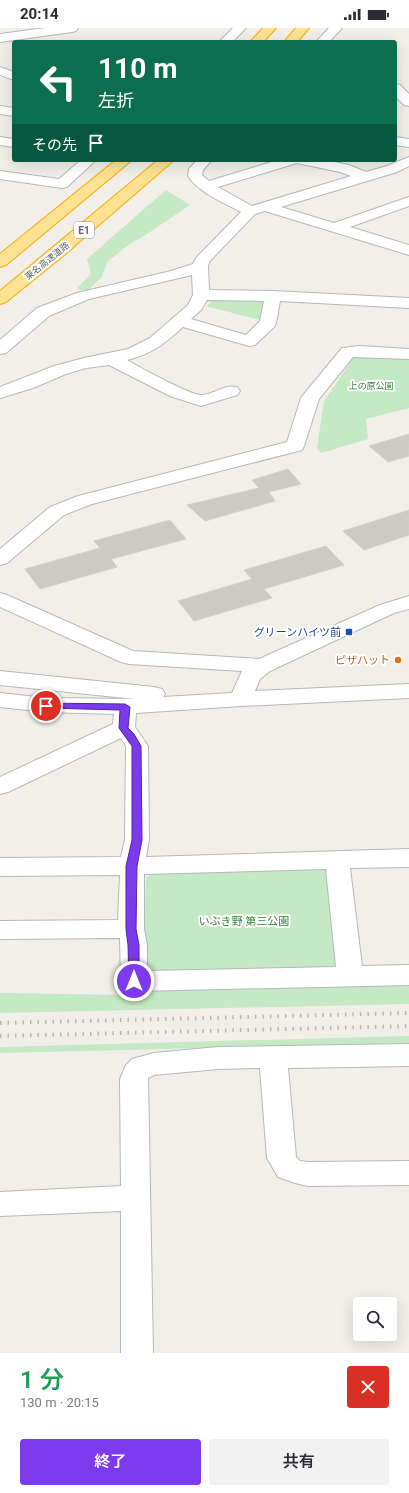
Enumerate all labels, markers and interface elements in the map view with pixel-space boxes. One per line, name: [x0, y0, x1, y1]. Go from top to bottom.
text: 20:14: [20, 5, 59, 23]
text: 110 m: [98, 52, 177, 85]
icon: left: [32, 56, 84, 108]
text: 左折: [98, 90, 134, 111]
icon: arrive: [85, 132, 107, 154]
text: その先: [32, 136, 77, 154]
road number: E1: [74, 222, 94, 238]
street label: 東名高速道路: [23, 240, 71, 282]
park label: 上の原公園: [348, 381, 394, 391]
place label: グリーンハイツ前: [254, 626, 341, 639]
marker: グリーンハイツ前: [344, 627, 354, 637]
place label: ピザハット: [335, 654, 390, 667]
marker: ピザハット: [393, 655, 403, 665]
pin: [29, 689, 63, 723]
icon: arrive: [35, 695, 57, 717]
park label: いぶき野 第三公園: [199, 915, 289, 928]
position arrow: [113, 960, 155, 1002]
map controls: [353, 1297, 397, 1341]
button: search: [353, 1297, 397, 1341]
text: 1 分: [20, 1366, 64, 1394]
button: close: [347, 1366, 389, 1408]
text: 130 m · 20:15: [20, 1395, 99, 1410]
button: 終了: [20, 1439, 201, 1485]
button: 共有: [209, 1439, 389, 1485]

